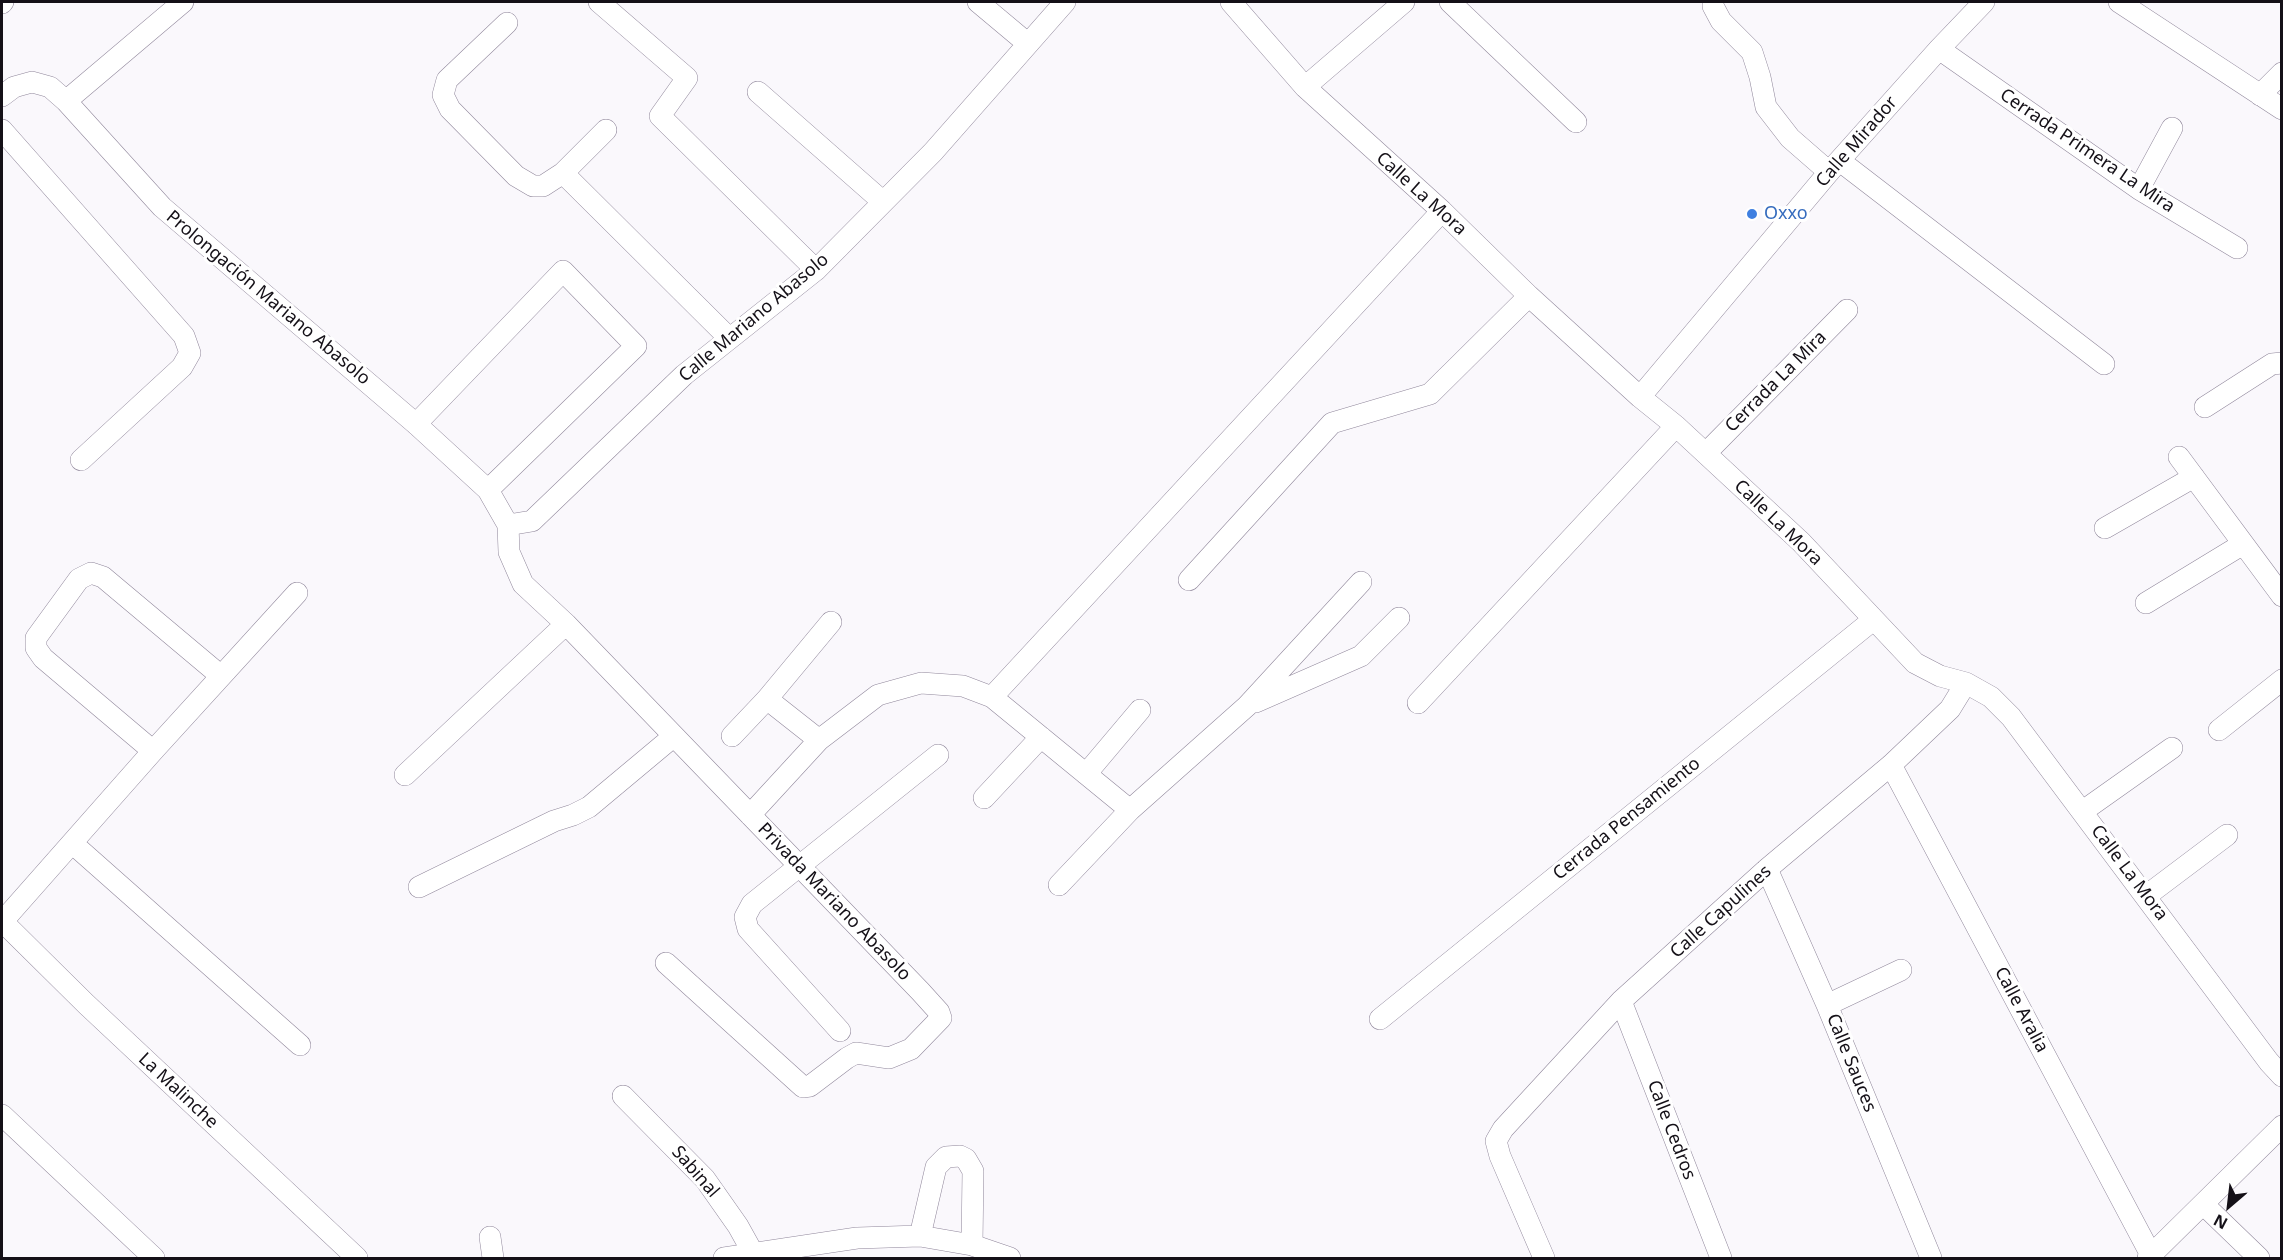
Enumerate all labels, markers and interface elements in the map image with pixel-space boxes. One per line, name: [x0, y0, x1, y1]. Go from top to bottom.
street label: Cerrada Primera La Mira: [1996, 84, 2178, 218]
street label: Calle Mirador: [1812, 92, 1902, 192]
street label: Calle La Mora: [1371, 148, 1471, 240]
place label: Oxxo: [1764, 203, 1808, 225]
street label: Prolongación Mariano Abasolo: [162, 206, 374, 390]
marker: Oxxo: [1745, 207, 1759, 221]
street label: Calle Mariano Abasolo: [675, 249, 833, 387]
street label: Cerrada La Mira: [1721, 327, 1831, 437]
street label: Calle La Mora: [1729, 476, 1827, 570]
street label: Cerrada Pensamiento: [1549, 753, 1705, 885]
street label: Privada Mariano Abasolo: [753, 819, 915, 985]
street label: Calle La Mora: [2086, 821, 2172, 925]
street label: Calle Capulines: [1666, 861, 1776, 963]
street label: Calle Aralia: [1989, 964, 2053, 1056]
street label: Calle Sauces: [1821, 1011, 1881, 1115]
street label: La Malinche: [134, 1049, 222, 1133]
street label: Calle Cedros: [1642, 1077, 1700, 1183]
street label: Sabinal: [667, 1142, 723, 1202]
north arrow: [2199, 1176, 2259, 1236]
text: N: [2210, 1209, 2231, 1235]

